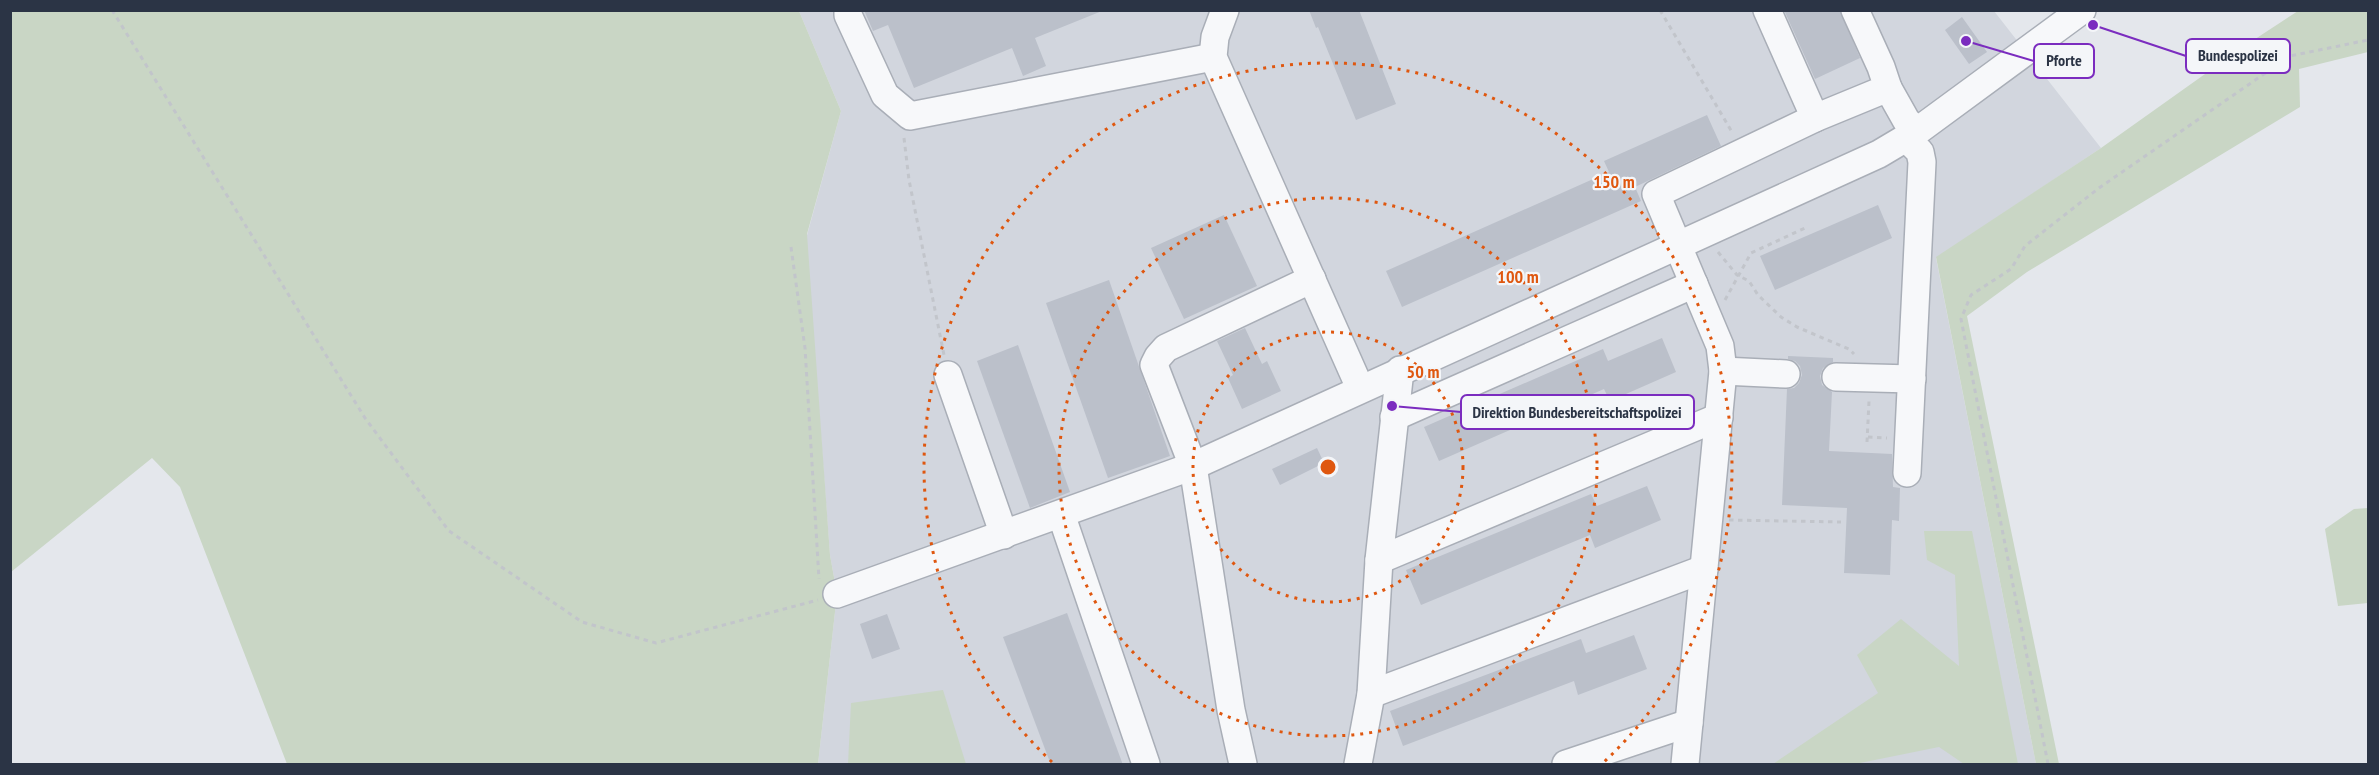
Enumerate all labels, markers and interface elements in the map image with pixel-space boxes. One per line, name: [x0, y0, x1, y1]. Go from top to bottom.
callout: Bundespolizei: [2186, 39, 2290, 73]
callout: Pforte: [2034, 44, 2094, 78]
text: Bundespolizei: [2198, 45, 2278, 65]
text: Pforte: [2046, 50, 2082, 70]
text: 150 m: [1593, 170, 1635, 193]
text: 100 m: [1497, 265, 1539, 288]
text: 50 m: [1407, 360, 1439, 383]
callout: Direktion Bundesbereitschaftspolizei: [1461, 395, 1694, 429]
text: Direktion Bundesbereitschaftspolizei: [1472, 402, 1682, 422]
centre of rings: [1318, 457, 1338, 477]

